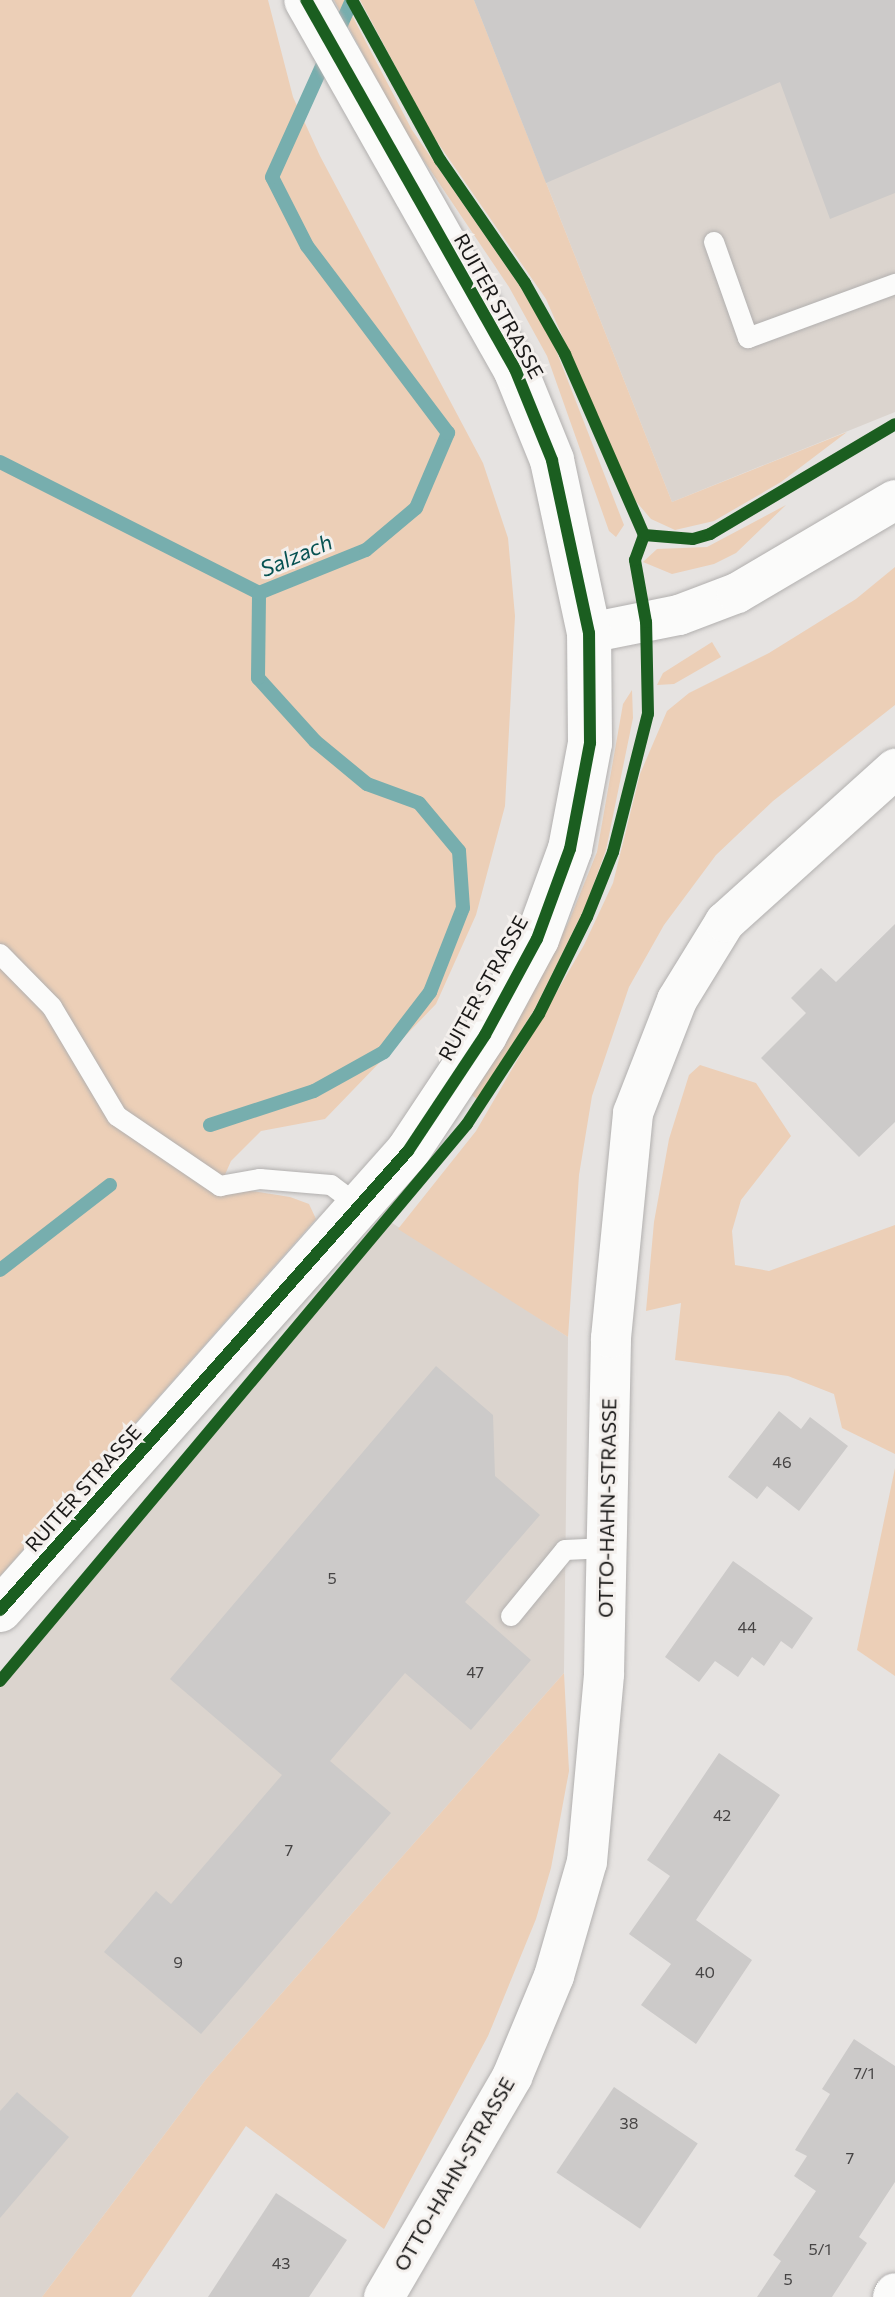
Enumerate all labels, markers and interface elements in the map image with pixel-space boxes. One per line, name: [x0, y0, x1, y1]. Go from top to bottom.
street label: RUITER STRASSE: [449, 229, 549, 383]
water label: Salzach: [256, 528, 336, 582]
street label: RUITER STRASSE: [433, 911, 533, 1065]
street label: OTTO-HAHN-STRASSE: [593, 1398, 621, 1618]
street label: RUITER STRASSE: [20, 1420, 146, 1556]
house number: 46: [772, 1452, 792, 1472]
house number: 5: [327, 1568, 337, 1588]
house number: 44: [737, 1617, 757, 1637]
house number: 47: [466, 1662, 484, 1682]
house number: 42: [713, 1805, 731, 1825]
house number: 7: [285, 1840, 293, 1860]
house number: 9: [173, 1952, 183, 1972]
house number: 40: [695, 1962, 715, 1982]
house number: 7/1: [853, 2063, 875, 2083]
street label: OTTO-HAHN-STRASSE: [389, 2073, 519, 2275]
house number: 38: [620, 2113, 638, 2133]
house number: 7: [846, 2148, 854, 2168]
house number: 5/1: [809, 2239, 831, 2259]
house number: 43: [272, 2253, 290, 2273]
house number: 5: [783, 2269, 793, 2289]

